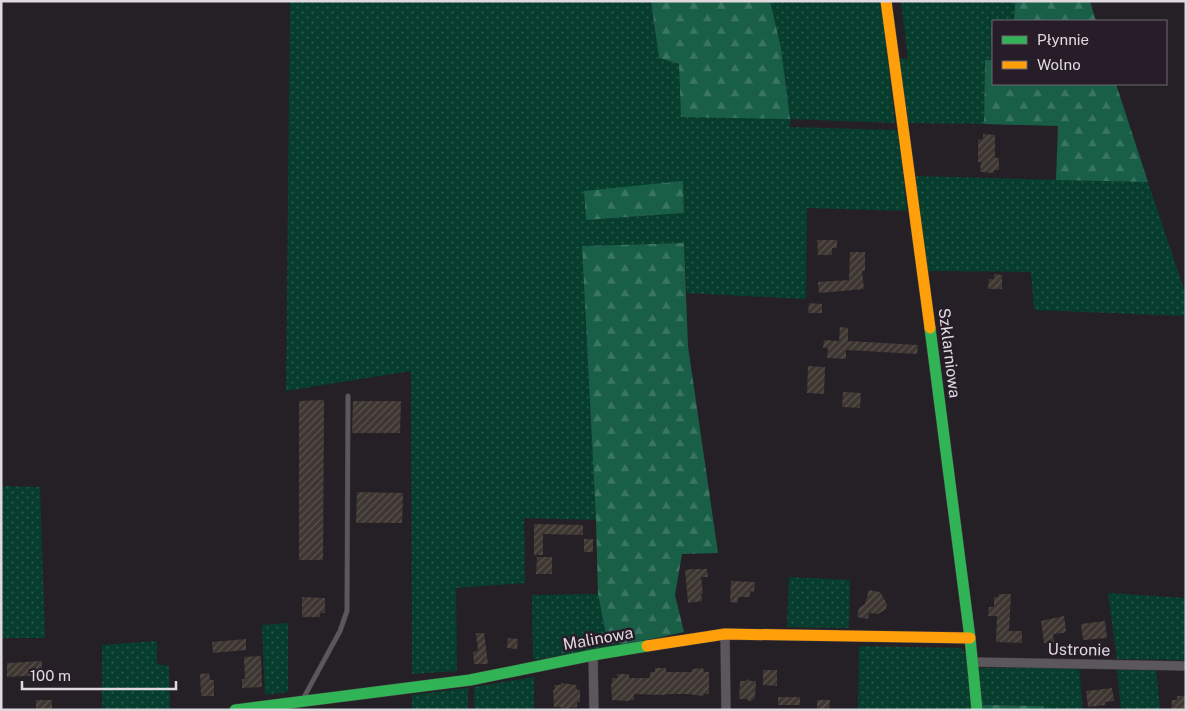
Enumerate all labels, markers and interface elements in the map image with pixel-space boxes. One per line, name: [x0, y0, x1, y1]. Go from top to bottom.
legend: [992, 20, 1167, 85]
text: Płynnie: [1037, 31, 1089, 48]
text: Wolno: [1037, 56, 1081, 73]
street label: Szklarniowa: [935, 307, 964, 399]
street label: Malinowa: [561, 623, 635, 654]
street label: Ustronie: [1047, 639, 1111, 660]
scale bar: [22, 658, 176, 690]
text: 100 m: [30, 667, 71, 684]

